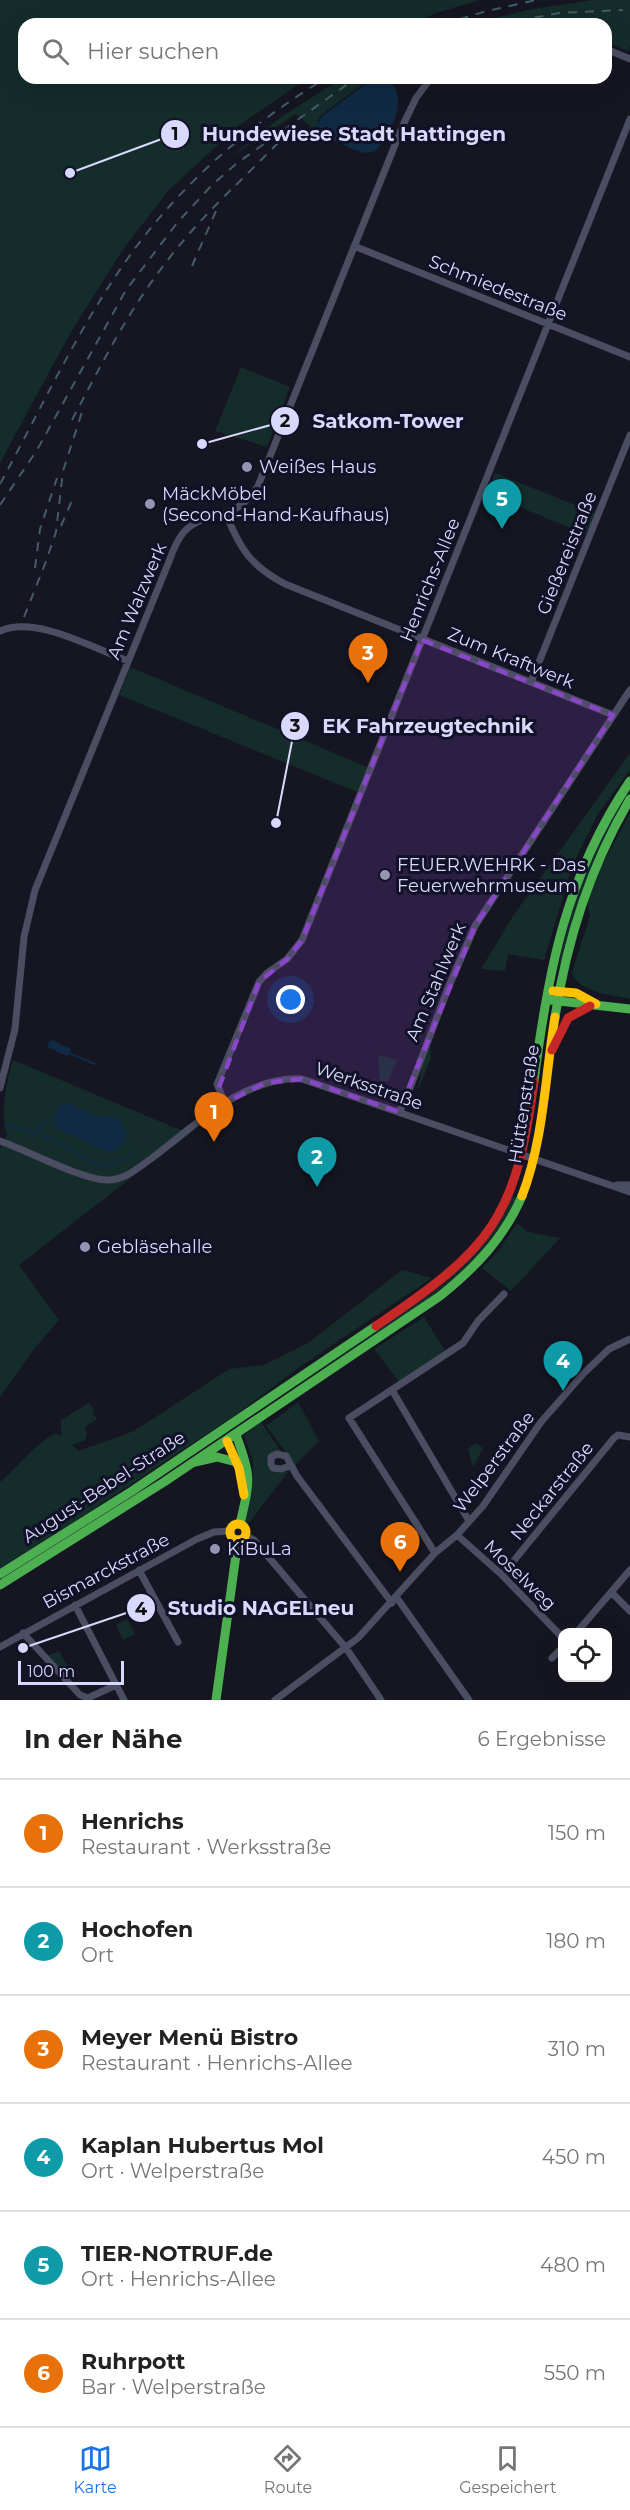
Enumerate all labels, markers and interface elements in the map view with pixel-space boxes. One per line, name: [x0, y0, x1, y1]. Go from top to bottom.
search box: [18, 18, 612, 84]
icon: search: [39, 35, 72, 68]
text: Hier suchen: [87, 38, 219, 65]
callout: Hundewiese Stadt Hattingen: [160, 115, 519, 153]
text: Hundewiese Stadt Hattingen: [202, 122, 506, 146]
text: 1: [171, 123, 179, 145]
street label: Schmiedestraße: [426, 250, 570, 326]
callout: Satkom-Tower: [270, 402, 476, 440]
text: Satkom-Tower: [312, 409, 464, 433]
text: 2: [280, 410, 291, 432]
place label: Weißes Haus: [259, 456, 376, 478]
marker: Weißes Haus: [240, 460, 254, 474]
pin: 5: [482, 480, 522, 529]
place label: MäckMöbel (Second-Hand-Kaufhaus): [162, 483, 390, 526]
street label: Gießereistraße: [532, 488, 602, 618]
marker: MäckMöbel (Second-Hand-Kaufhaus): [143, 497, 157, 511]
street label: Henrichs-Allee: [395, 515, 465, 645]
street label: Am Walzwerk: [103, 539, 172, 663]
street label: Zum Kraftwerk: [444, 623, 578, 694]
pin: 3: [348, 634, 388, 683]
callout: EK Fahrzeugtechnik: [280, 707, 546, 745]
text: EK Fahrzeugtechnik: [322, 714, 535, 738]
text: 3: [289, 715, 301, 737]
place label: FEUER.WEHRK - Das Feuerwehrmuseum: [397, 854, 586, 897]
marker: FEUER.WEHRK - Das Feuerwehrmuseum: [378, 868, 392, 882]
street label: Am Stahlwerk: [401, 919, 471, 1045]
your location: [276, 985, 305, 1014]
street label: Hüttenstraße: [504, 1043, 544, 1165]
street label: Werksstraße: [312, 1057, 426, 1115]
pin: 1: [194, 1092, 234, 1142]
pin: 2: [298, 1138, 336, 1187]
place label: Gebläsehalle: [97, 1236, 213, 1258]
marker: Gebläsehalle: [78, 1240, 92, 1254]
pin: 4: [544, 1342, 582, 1391]
street label: Welperstraße: [449, 1407, 539, 1517]
street label: August-Bebel-Straße: [19, 1426, 189, 1548]
street label: Neckarstraße: [506, 1437, 598, 1545]
pin: 6: [380, 1522, 420, 1572]
street label: Bismarckstraße: [39, 1528, 173, 1614]
street label: Moselweg: [479, 1535, 561, 1615]
place label: KiBuLa: [227, 1538, 292, 1560]
marker: KiBuLa: [208, 1542, 222, 1556]
callout: Studio NAGELneu: [126, 1589, 366, 1627]
text: Studio NAGELneu: [168, 1596, 354, 1620]
text: 4: [135, 1598, 148, 1620]
map controls: [558, 1628, 612, 1682]
button: locate: [558, 1628, 612, 1682]
scale bar: [18, 1658, 124, 1686]
text: 100 m: [27, 1662, 75, 1681]
text: In der Nähe: [24, 1723, 182, 1755]
text: 6 Ergebnisse: [478, 1727, 606, 1751]
text: Henrichs: [81, 1808, 184, 1835]
text: 1: [40, 1821, 47, 1845]
text: 150 m: [548, 1821, 606, 1845]
text: Restaurant · Werksstraße: [81, 1835, 331, 1859]
text: Hochofen: [81, 1916, 193, 1943]
text: 2: [38, 1929, 49, 1953]
text: 180 m: [546, 1929, 606, 1953]
text: Ort: [81, 1943, 114, 1967]
text: Meyer Menü Bistro: [81, 2024, 298, 2051]
text: 3: [38, 2037, 49, 2061]
text: 310 m: [548, 2037, 606, 2061]
text: Restaurant · Henrichs-Allee: [81, 2051, 353, 2075]
text: Kaplan Hubertus Mol: [81, 2132, 324, 2159]
text: 4: [37, 2145, 50, 2169]
text: 450 m: [542, 2145, 606, 2169]
text: Ort · Welperstraße: [81, 2159, 264, 2183]
text: TIER-NOTRUF.de: [81, 2240, 273, 2267]
text: 5: [38, 2253, 49, 2277]
text: 480 m: [540, 2253, 606, 2277]
text: Ort · Henrichs-Allee: [81, 2267, 276, 2291]
text: Ruhrpott: [81, 2348, 185, 2375]
text: 6: [37, 2361, 50, 2385]
text: 550 m: [544, 2361, 606, 2385]
text: Bar · Welperstraße: [81, 2375, 266, 2399]
tab: Karte: [74, 2442, 117, 2497]
tab: Route: [264, 2442, 312, 2497]
tab: Gespeichert: [459, 2442, 556, 2497]

